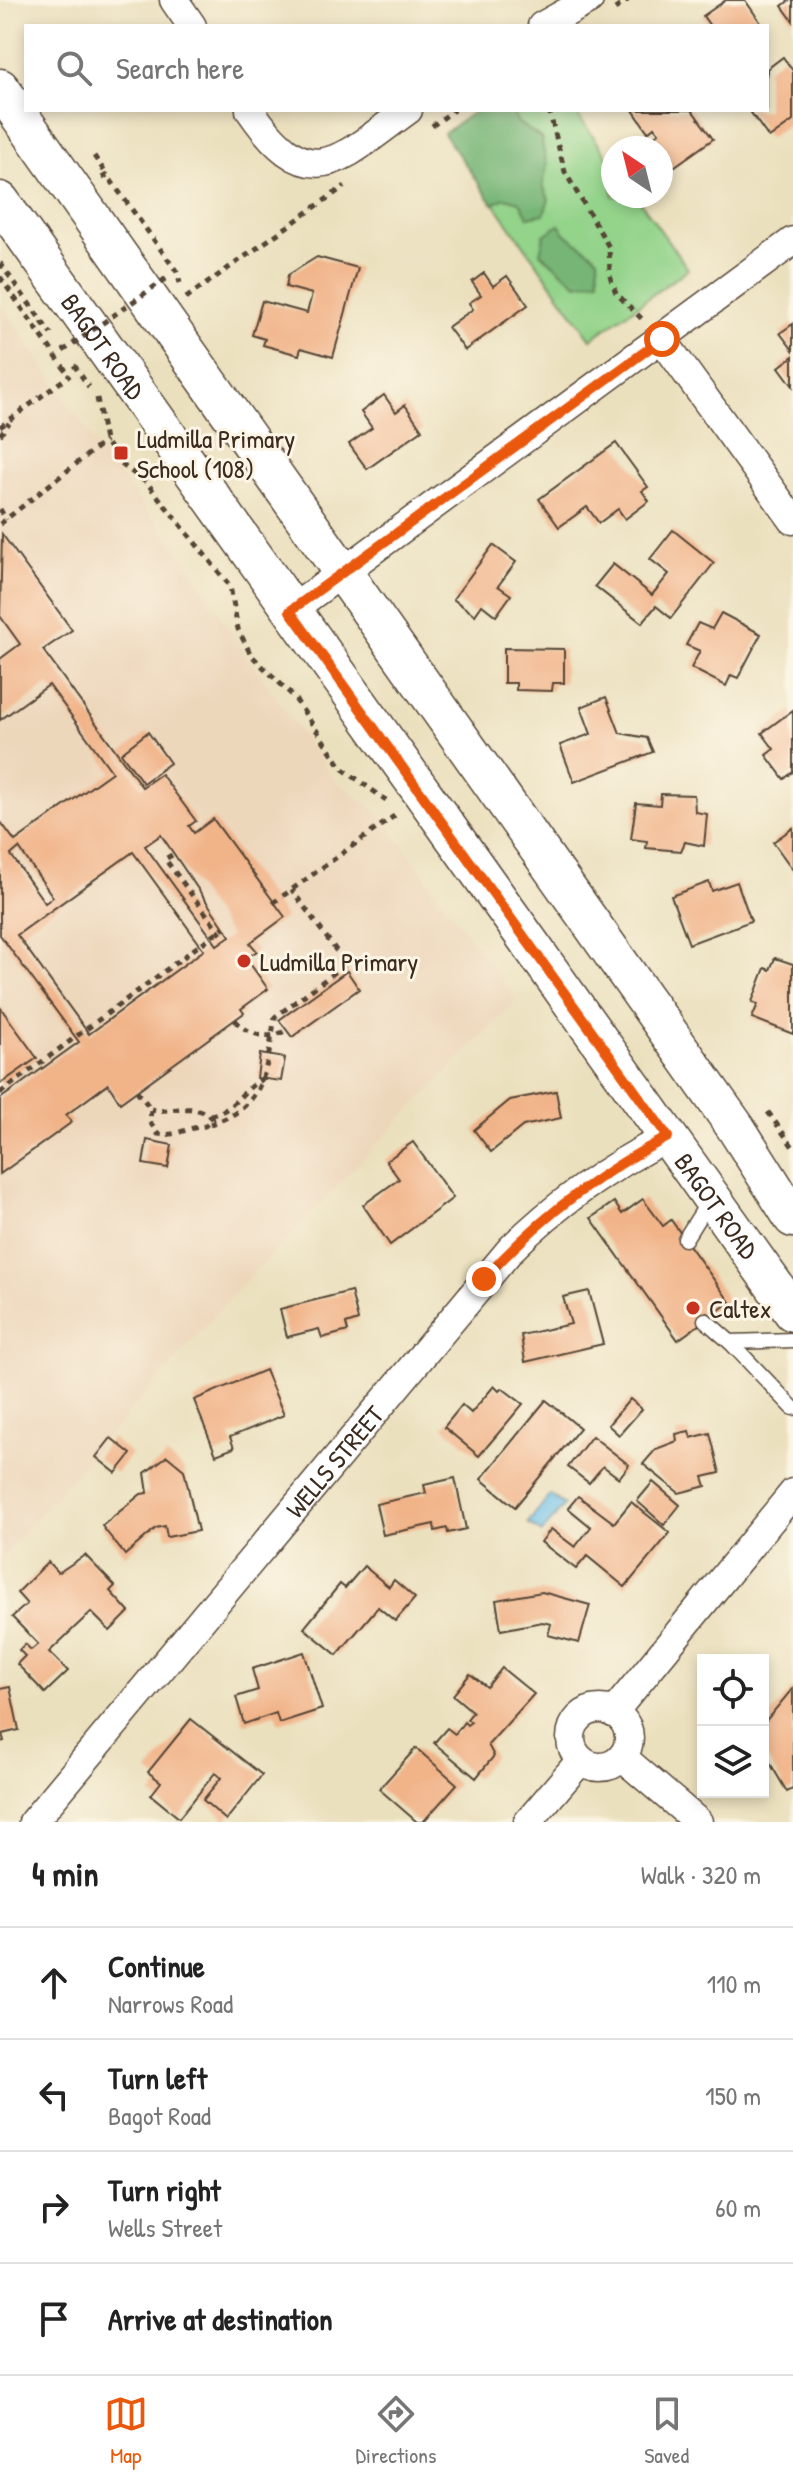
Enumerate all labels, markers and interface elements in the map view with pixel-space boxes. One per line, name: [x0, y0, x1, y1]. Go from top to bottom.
search box: [24, 24, 769, 112]
icon: search: [52, 46, 96, 90]
text: Search here: [116, 48, 244, 88]
north arrow: [601, 136, 673, 208]
street label: BAGOT ROAD: [54, 286, 154, 406]
route start: [644, 321, 680, 357]
place label: Ludmilla Primary School (108): [137, 421, 295, 486]
marker: Ludmilla Primary School (108): [112, 444, 130, 462]
place label: Ludmilla Primary: [260, 944, 418, 979]
marker: Ludmilla Primary: [235, 952, 253, 970]
street label: BAGOT ROAD: [667, 1145, 767, 1266]
route end: [466, 1261, 502, 1297]
place label: Caltex: [709, 1291, 771, 1326]
marker: Caltex: [684, 1299, 702, 1317]
street label: WELLS STREET: [277, 1397, 392, 1524]
map controls: [697, 1654, 769, 1798]
button: locate: [697, 1654, 769, 1726]
button: layers: [697, 1726, 769, 1798]
text: 4 min: [32, 1851, 99, 1897]
text: Walk · 320 m: [641, 1857, 761, 1892]
text: Continue: [108, 1946, 205, 1986]
icon: ahead: [32, 1961, 76, 2005]
text: 110 m: [707, 1966, 761, 2001]
text: Narrows Road: [108, 1986, 233, 2021]
text: Turn left: [108, 2058, 207, 2098]
icon: left: [32, 2073, 76, 2117]
text: 150 m: [705, 2078, 761, 2113]
text: Bagot Road: [108, 2098, 211, 2133]
text: Turn right: [108, 2170, 221, 2210]
icon: right: [32, 2185, 76, 2229]
text: 60 m: [715, 2190, 761, 2225]
text: Wells Street: [108, 2210, 222, 2245]
icon: arrive: [32, 2297, 76, 2341]
text: Arrive at destination: [108, 2299, 333, 2339]
tab: Map: [104, 2392, 148, 2470]
tab: Directions: [356, 2392, 437, 2470]
tab: Saved: [644, 2392, 689, 2470]

